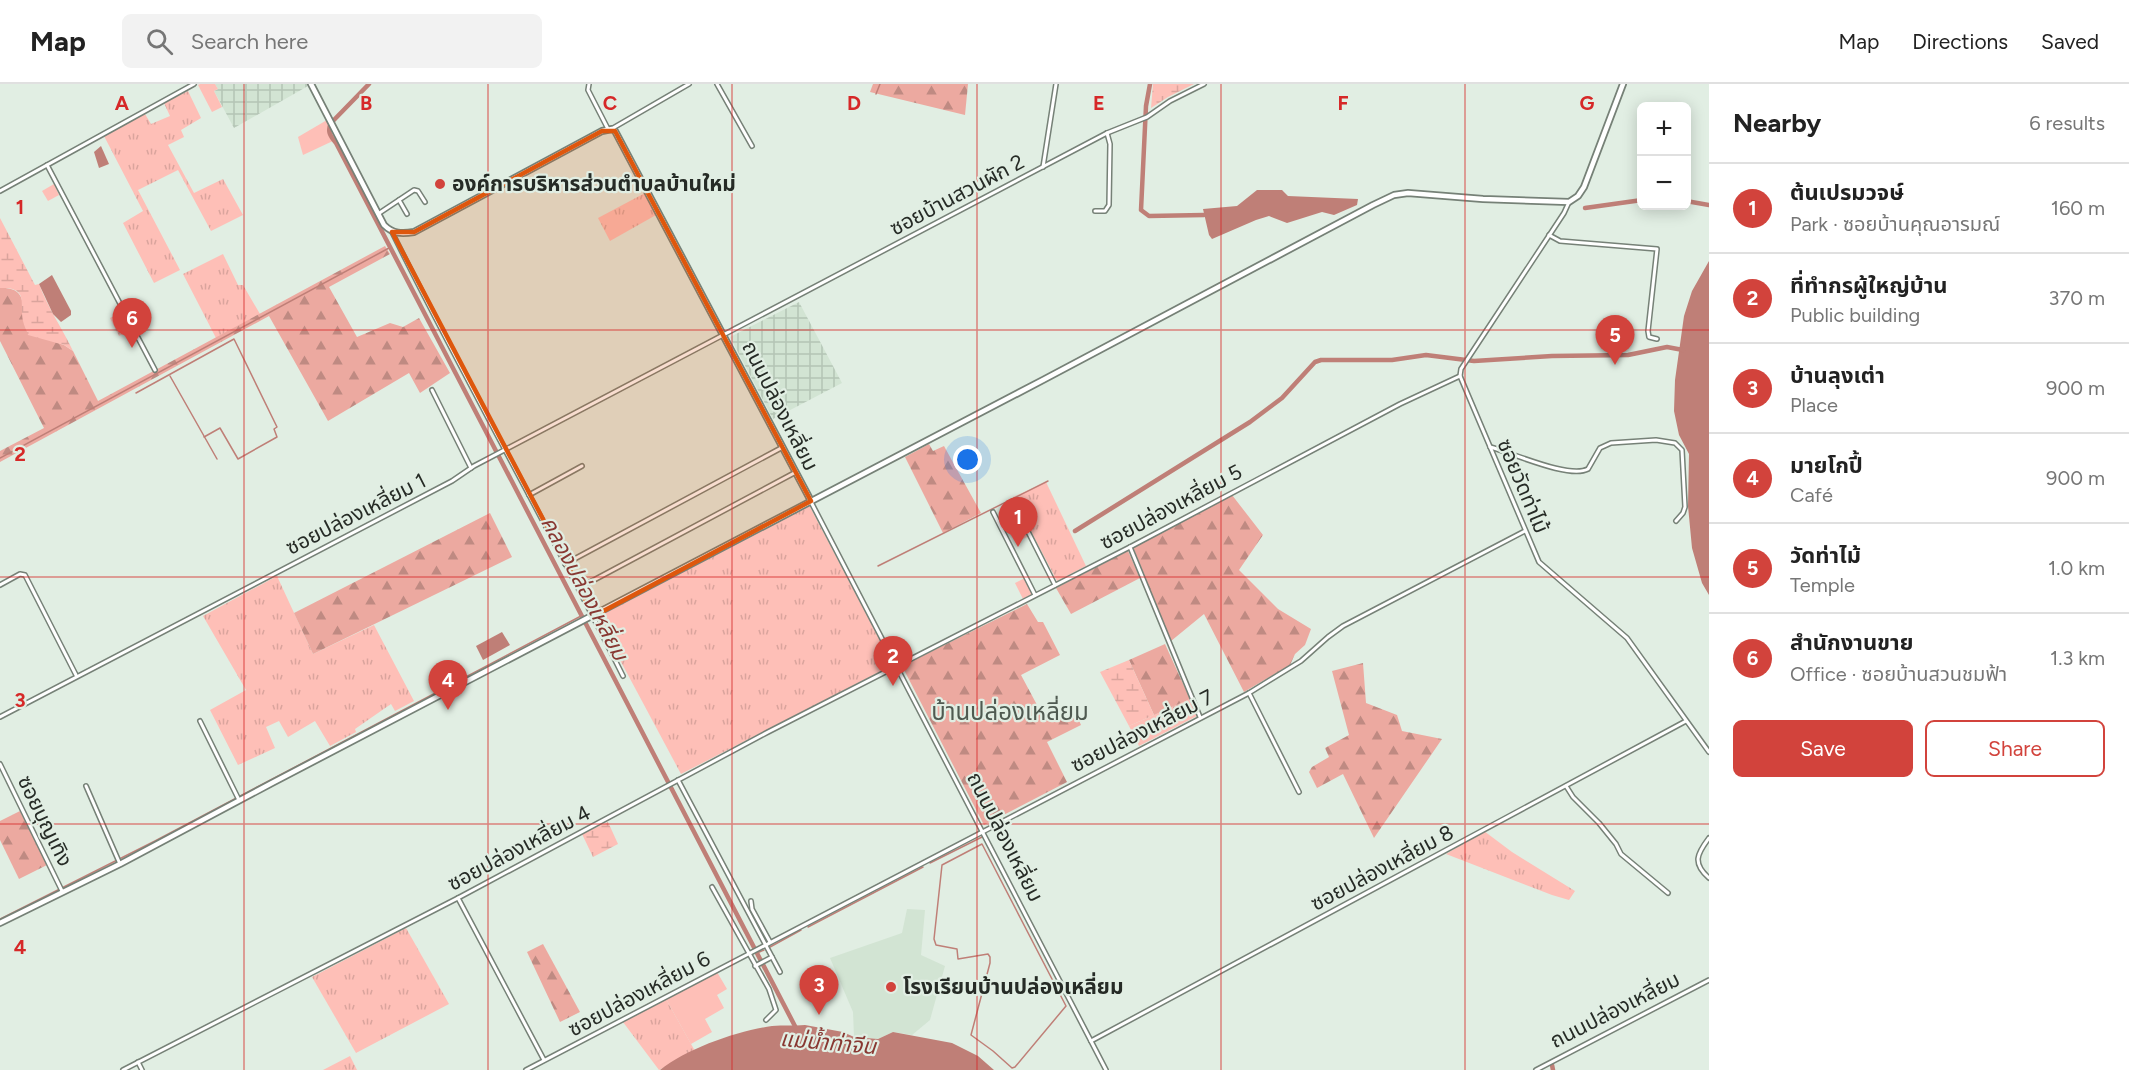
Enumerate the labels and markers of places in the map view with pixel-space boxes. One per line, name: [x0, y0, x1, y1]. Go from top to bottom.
place label: องค์การบริหารส่วนตำบลบ้านใหม่: [452, 171, 736, 196]
marker: องค์การบริหารส่วนตำบลบ้านใหม่: [433, 177, 447, 191]
pin: 6: [112, 298, 152, 348]
pin: 5: [1596, 316, 1634, 365]
pin: 1: [998, 498, 1038, 547]
pin: 2: [874, 636, 912, 686]
pin: 4: [428, 660, 468, 710]
pin: 3: [800, 966, 838, 1015]
place label: โรงเรียนบ้านปล่องเหลี่ยม: [903, 972, 1124, 999]
marker: โรงเรียนบ้านปล่องเหลี่ยม: [884, 980, 898, 994]

